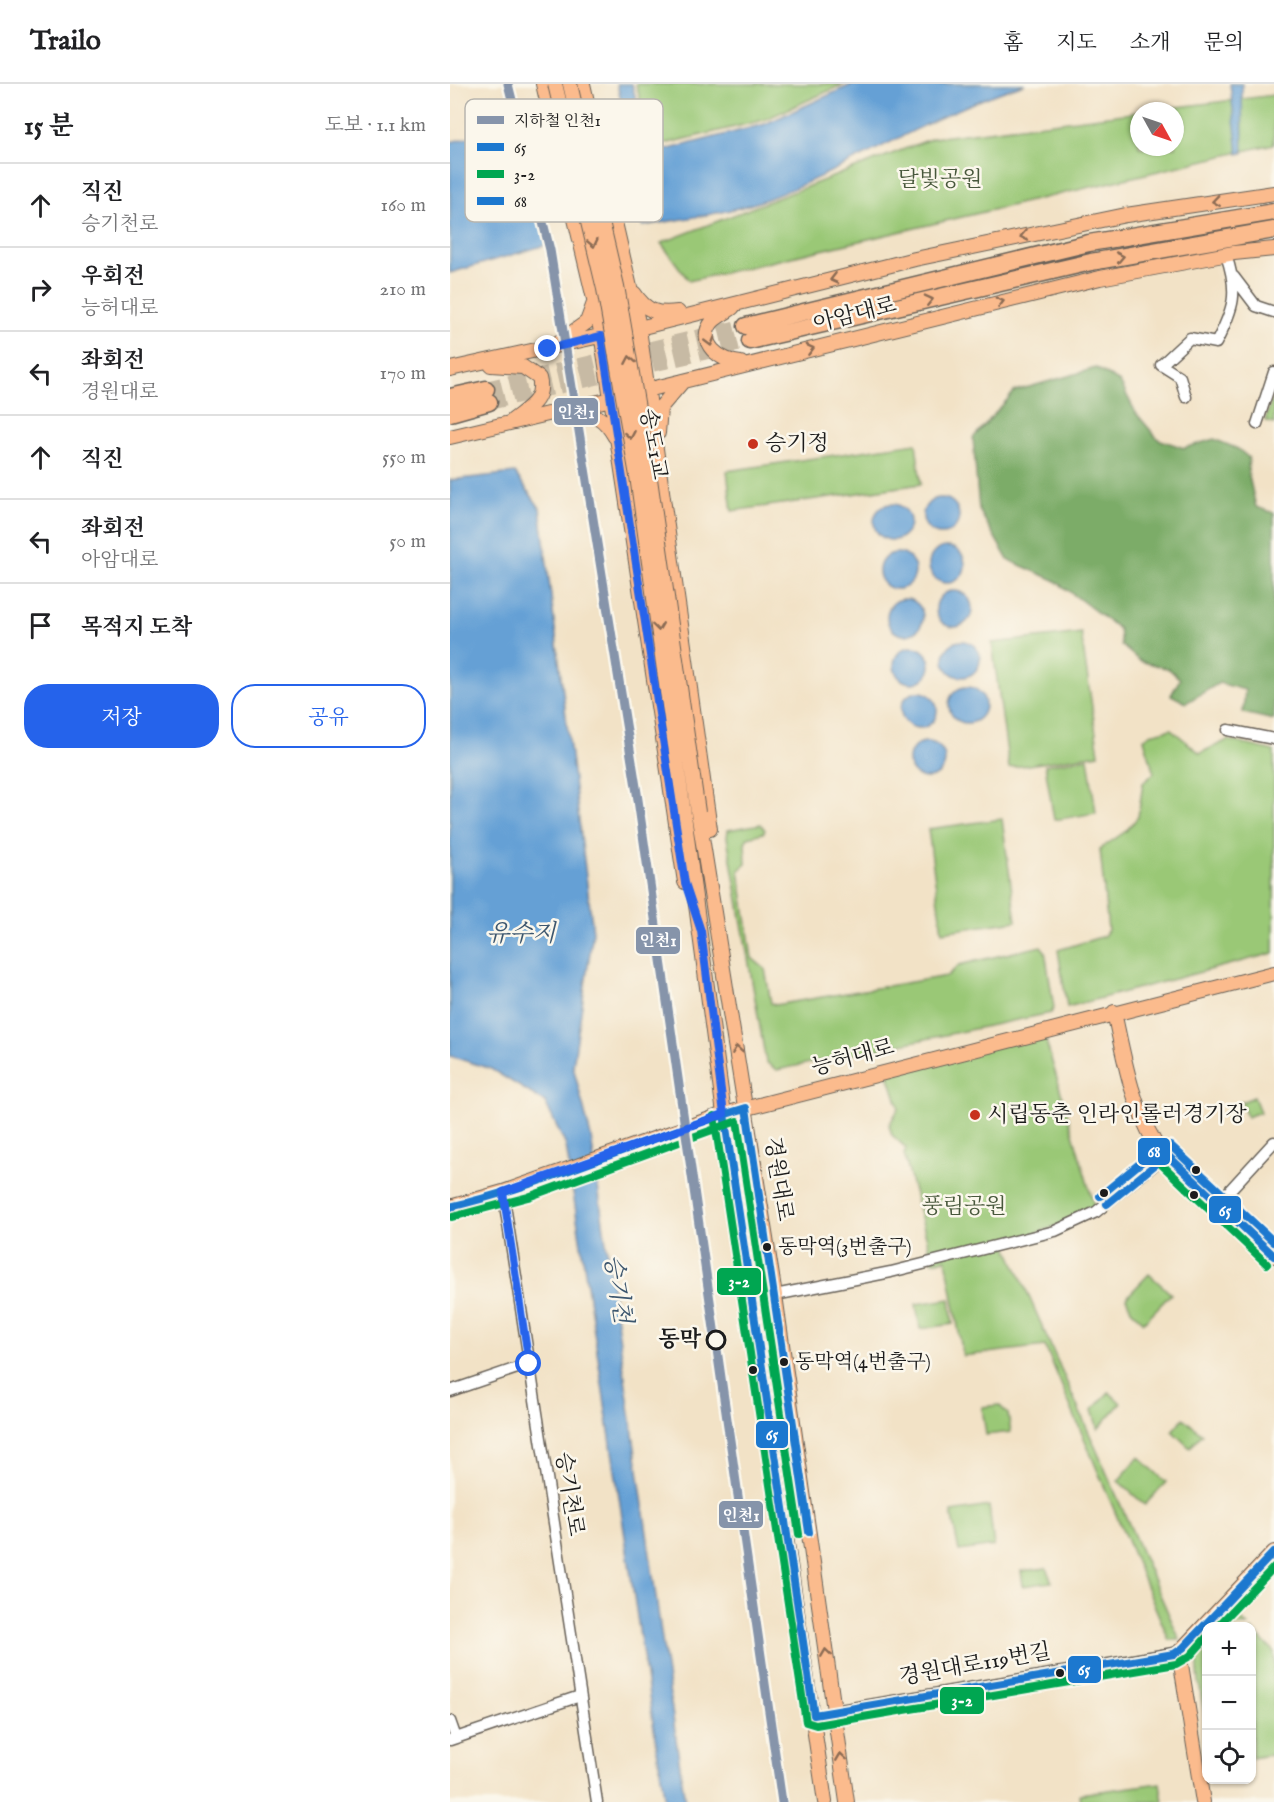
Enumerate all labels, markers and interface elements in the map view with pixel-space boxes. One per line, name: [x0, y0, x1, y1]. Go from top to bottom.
text: Trailo: [30, 24, 101, 59]
text: 홈: [1003, 30, 1023, 57]
text: 지도: [1056, 30, 1097, 57]
text: 소개: [1130, 30, 1170, 57]
text: 문의: [1203, 30, 1244, 57]
legend: [465, 99, 663, 222]
north arrow: [1130, 102, 1184, 156]
text: 15 분: [24, 110, 74, 143]
text: 지하철 인천1: [514, 112, 601, 132]
text: 도보 · 1.1 km: [325, 113, 426, 138]
text: 65: [514, 139, 527, 159]
text: 3-2: [514, 166, 535, 186]
park label: 달빛공원: [897, 166, 983, 194]
text: 직진: [81, 179, 124, 207]
icon: ahead: [24, 189, 57, 222]
text: 160 m: [380, 193, 426, 218]
text: 68: [514, 193, 527, 213]
one-way arrow: [1211, 194, 1221, 206]
text: 승기천로: [81, 212, 158, 237]
one-way arrow: [1020, 229, 1030, 242]
one-way arrow: [586, 238, 599, 248]
one-way arrow: [1114, 251, 1124, 264]
text: 우회전: [81, 263, 145, 291]
one-way arrow: [829, 272, 839, 285]
icon: right: [24, 273, 57, 306]
text: 210 m: [380, 277, 426, 302]
street label: 아암대로: [810, 291, 900, 339]
one-way arrow: [924, 294, 934, 307]
text: 능허대로: [81, 296, 158, 321]
one-way arrow: [995, 297, 1005, 310]
route end: [534, 335, 560, 361]
one-way arrow: [703, 337, 716, 347]
one-way arrow: [805, 344, 815, 357]
text: 좌회전: [81, 347, 145, 375]
one-way arrow: [624, 355, 637, 365]
icon: left: [24, 357, 57, 390]
text: 170 m: [380, 361, 426, 386]
text: 경원대로: [81, 380, 158, 405]
line badge: 인천1: [553, 397, 599, 426]
text: 인천1: [558, 403, 594, 424]
street label: 송도1교: [633, 406, 673, 482]
one-way arrow: [623, 429, 636, 439]
place label: 승기정: [765, 430, 829, 458]
marker: 승기정: [746, 437, 760, 451]
icon: ahead: [24, 441, 57, 474]
text: 550 m: [382, 445, 426, 470]
text: 직진: [81, 446, 124, 474]
text: 좌회전: [81, 515, 145, 543]
icon: left: [24, 525, 57, 558]
text: 50 m: [389, 529, 426, 554]
text: 아암대로: [81, 548, 158, 573]
icon: arrive: [24, 609, 57, 642]
text: 목적지 도착: [81, 614, 192, 642]
one-way arrow: [652, 623, 664, 632]
button: 저장: [24, 684, 219, 748]
button: 공유: [231, 684, 426, 748]
water label: 유수지: [486, 919, 558, 950]
line badge: 인천1: [635, 926, 681, 955]
text: 인천1: [640, 931, 676, 952]
street label: 능허대로: [808, 1033, 898, 1083]
one-way arrow: [731, 1045, 744, 1055]
place label: 시립동춘 인라인롤러경기장: [987, 1101, 1248, 1129]
marker: 시립동춘 인라인롤러경기장: [968, 1108, 982, 1122]
street label: 경원대로: [758, 1135, 798, 1223]
line badge: 68: [1137, 1137, 1171, 1166]
text: 68: [1147, 1143, 1161, 1163]
unlabelled marker: [1190, 1164, 1202, 1176]
unlabelled marker: [1098, 1187, 1110, 1199]
unlabelled marker: [1188, 1189, 1200, 1201]
park label: 풍림공원: [921, 1193, 1007, 1221]
line badge: 65: [1208, 1195, 1242, 1224]
text: 65: [1219, 1202, 1231, 1222]
place label: 동막역(3번출구): [778, 1235, 912, 1260]
marker: 동막역(3번출구): [761, 1241, 773, 1253]
water label: 승기천: [596, 1252, 638, 1328]
line badge: 3-2: [716, 1267, 762, 1296]
text: 3-2: [729, 1273, 750, 1293]
place label: 동막: [658, 1326, 702, 1354]
marker: 동막: [706, 1330, 726, 1350]
route start: [515, 1350, 541, 1376]
place label: 동막역(4번출구): [795, 1350, 931, 1375]
marker: 동막역(4번출구): [778, 1356, 790, 1368]
unlabelled marker: [747, 1364, 759, 1376]
line badge: 65: [755, 1420, 789, 1449]
text: 65: [766, 1426, 778, 1446]
street label: 승기천로: [549, 1450, 589, 1538]
line badge: 인천1: [718, 1500, 764, 1529]
text: 인천1: [723, 1506, 759, 1527]
map controls: [1202, 1622, 1256, 1784]
button: +: [1202, 1622, 1256, 1676]
street label: 경원대로119번길: [897, 1638, 1053, 1692]
one-way arrow: [820, 1649, 832, 1658]
line badge: 65: [1067, 1655, 1102, 1684]
text: 65: [1078, 1661, 1090, 1681]
unlabelled marker: [1054, 1667, 1066, 1679]
button: −: [1202, 1676, 1256, 1730]
line badge: 3-2: [939, 1686, 985, 1715]
text: 3-2: [952, 1692, 973, 1712]
button: locate: [1202, 1730, 1256, 1784]
one-way arrow: [835, 1752, 847, 1761]

